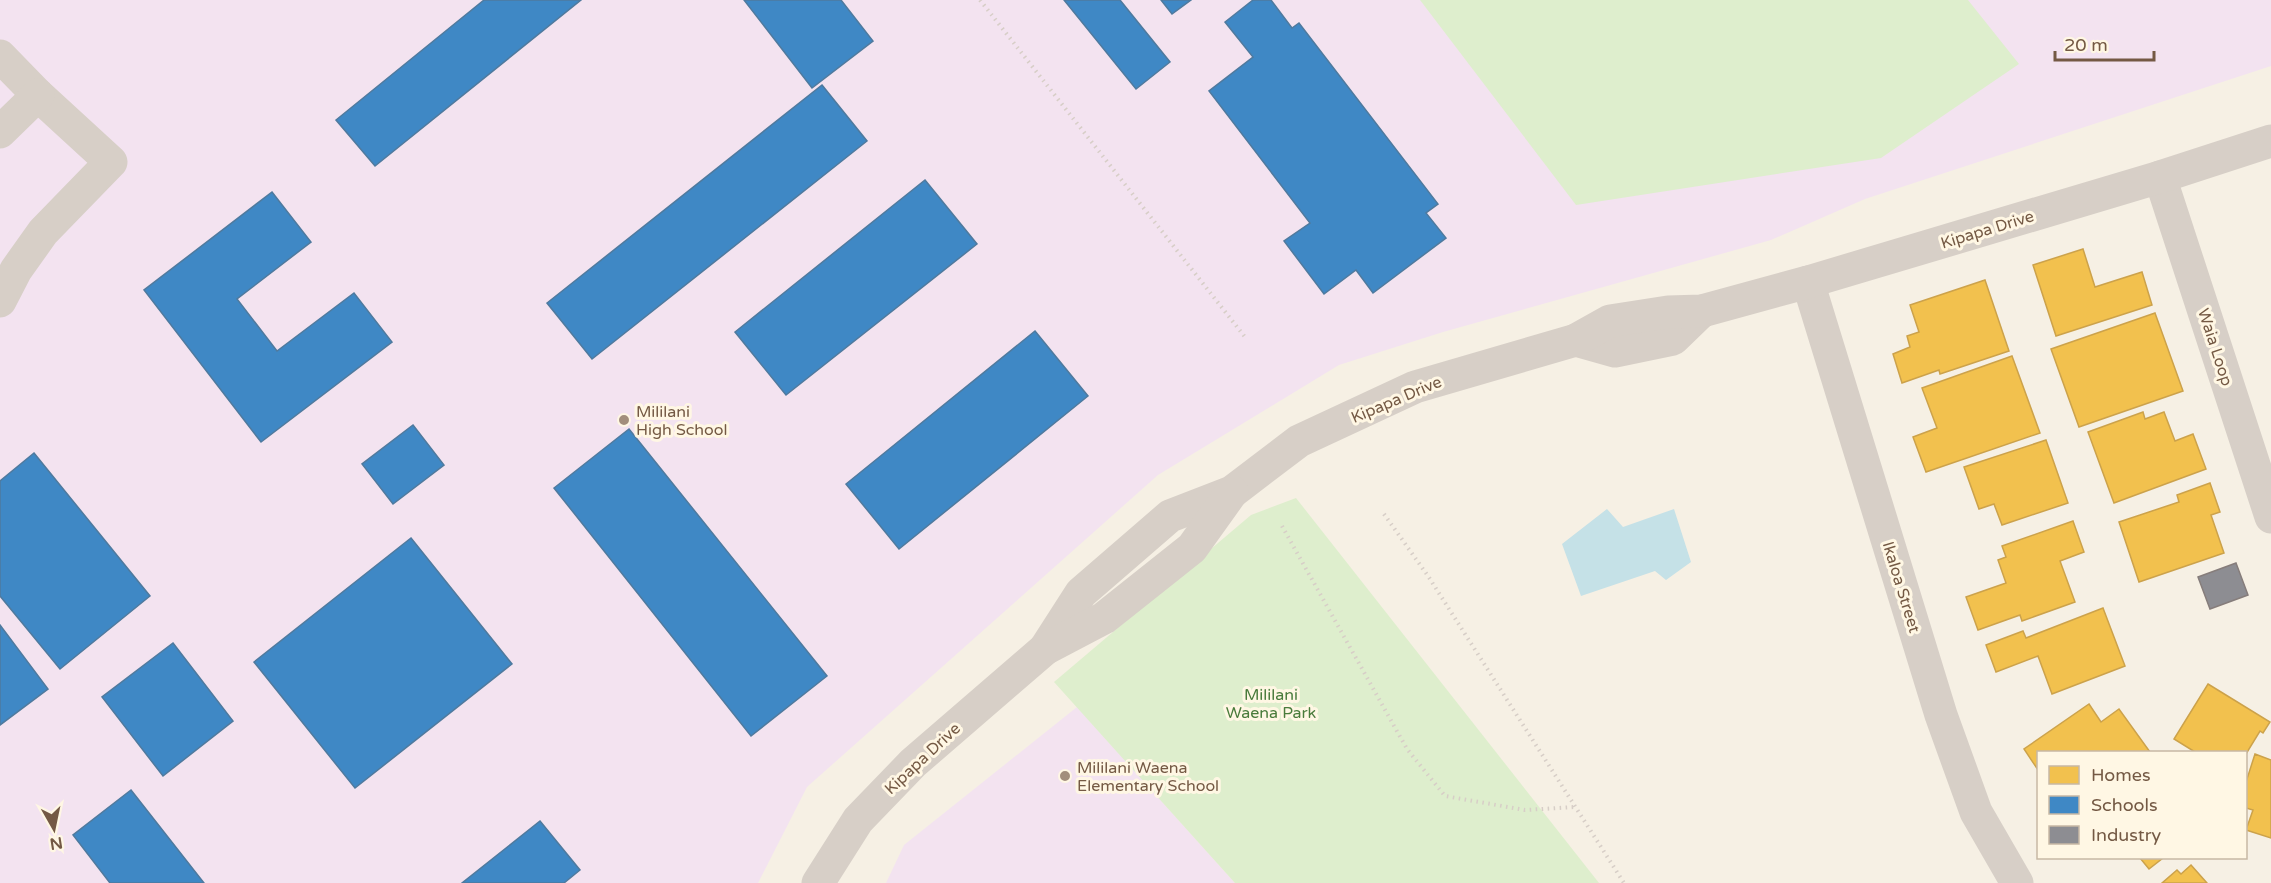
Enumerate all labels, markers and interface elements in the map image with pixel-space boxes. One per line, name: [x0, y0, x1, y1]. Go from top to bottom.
scale bar: [2055, 24, 2154, 62]
text: 20 m: [2064, 34, 2108, 56]
street label: Kipapa Drive: [1938, 206, 2036, 254]
street label: Waia Loop: [2193, 306, 2237, 389]
street label: Kipapa Drive: [1348, 372, 1445, 428]
place label: Mililani High School: [636, 402, 727, 440]
marker: Mililani High School: [617, 413, 631, 427]
street label: Ikaloa Street: [1878, 539, 1924, 635]
park label: Mililani Waena Park: [1226, 685, 1317, 723]
street label: Kipapa Drive: [881, 719, 965, 799]
legend: [2037, 751, 2247, 859]
place label: Mililani Waena Elementary School: [1077, 758, 1219, 796]
text: Homes: [2091, 764, 2151, 786]
marker: Mililani Waena Elementary School: [1058, 769, 1072, 783]
text: Schools: [2091, 794, 2158, 816]
north arrow: [24, 799, 84, 859]
text: Industry: [2091, 824, 2162, 846]
text: N: [48, 832, 64, 854]

